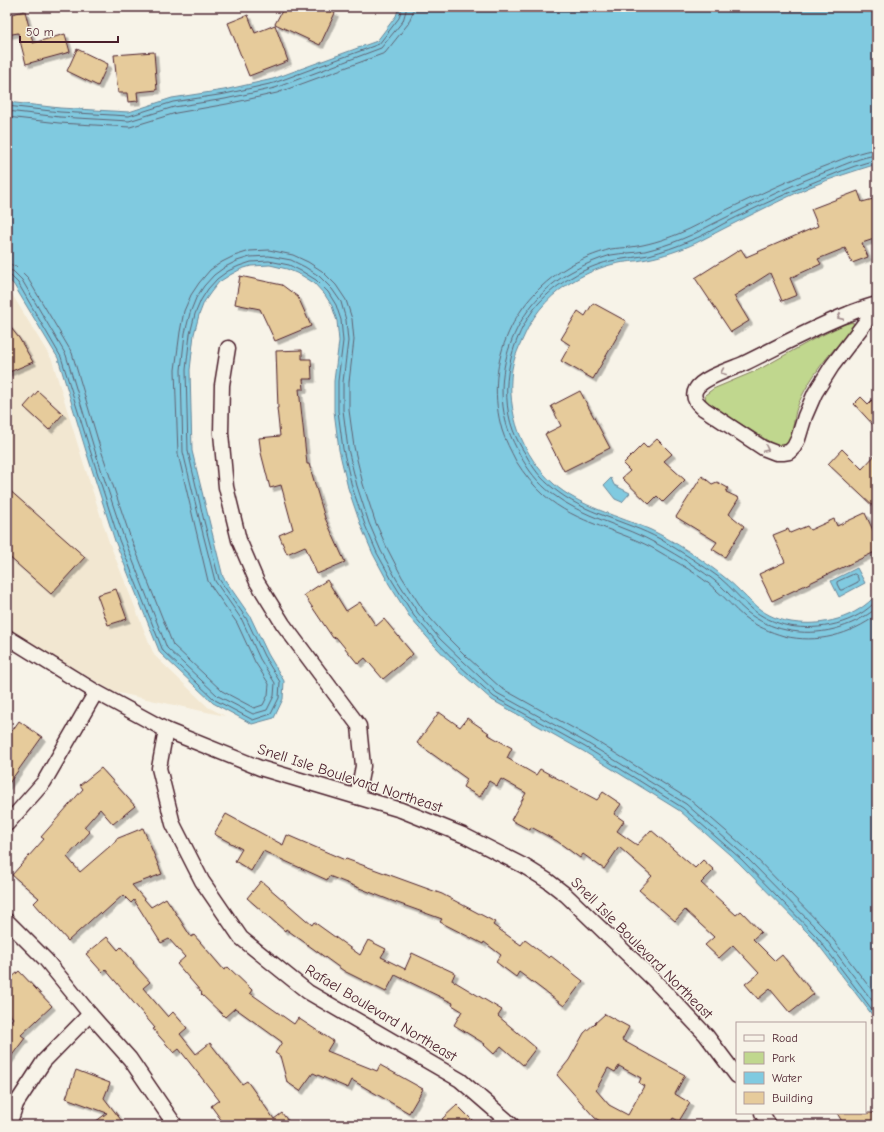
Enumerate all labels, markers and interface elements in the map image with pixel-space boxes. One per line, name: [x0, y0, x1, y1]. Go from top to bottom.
scale bar: [20, 18, 118, 44]
text: 50 m: [26, 25, 54, 39]
one-way arrow: [837, 312, 845, 320]
one-way arrow: [719, 368, 726, 376]
one-way arrow: [761, 444, 769, 451]
street label: Snell Isle Boulevard Northeast: [255, 740, 445, 817]
street label: Snell Isle Boulevard Northeast: [567, 873, 717, 1023]
street label: Rafael Boulevard Northeast: [302, 961, 461, 1066]
legend: [736, 1022, 866, 1114]
text: Road: [772, 1031, 798, 1045]
text: Park: [772, 1051, 795, 1065]
text: Water: [772, 1071, 802, 1085]
text: Building: [772, 1091, 813, 1105]

